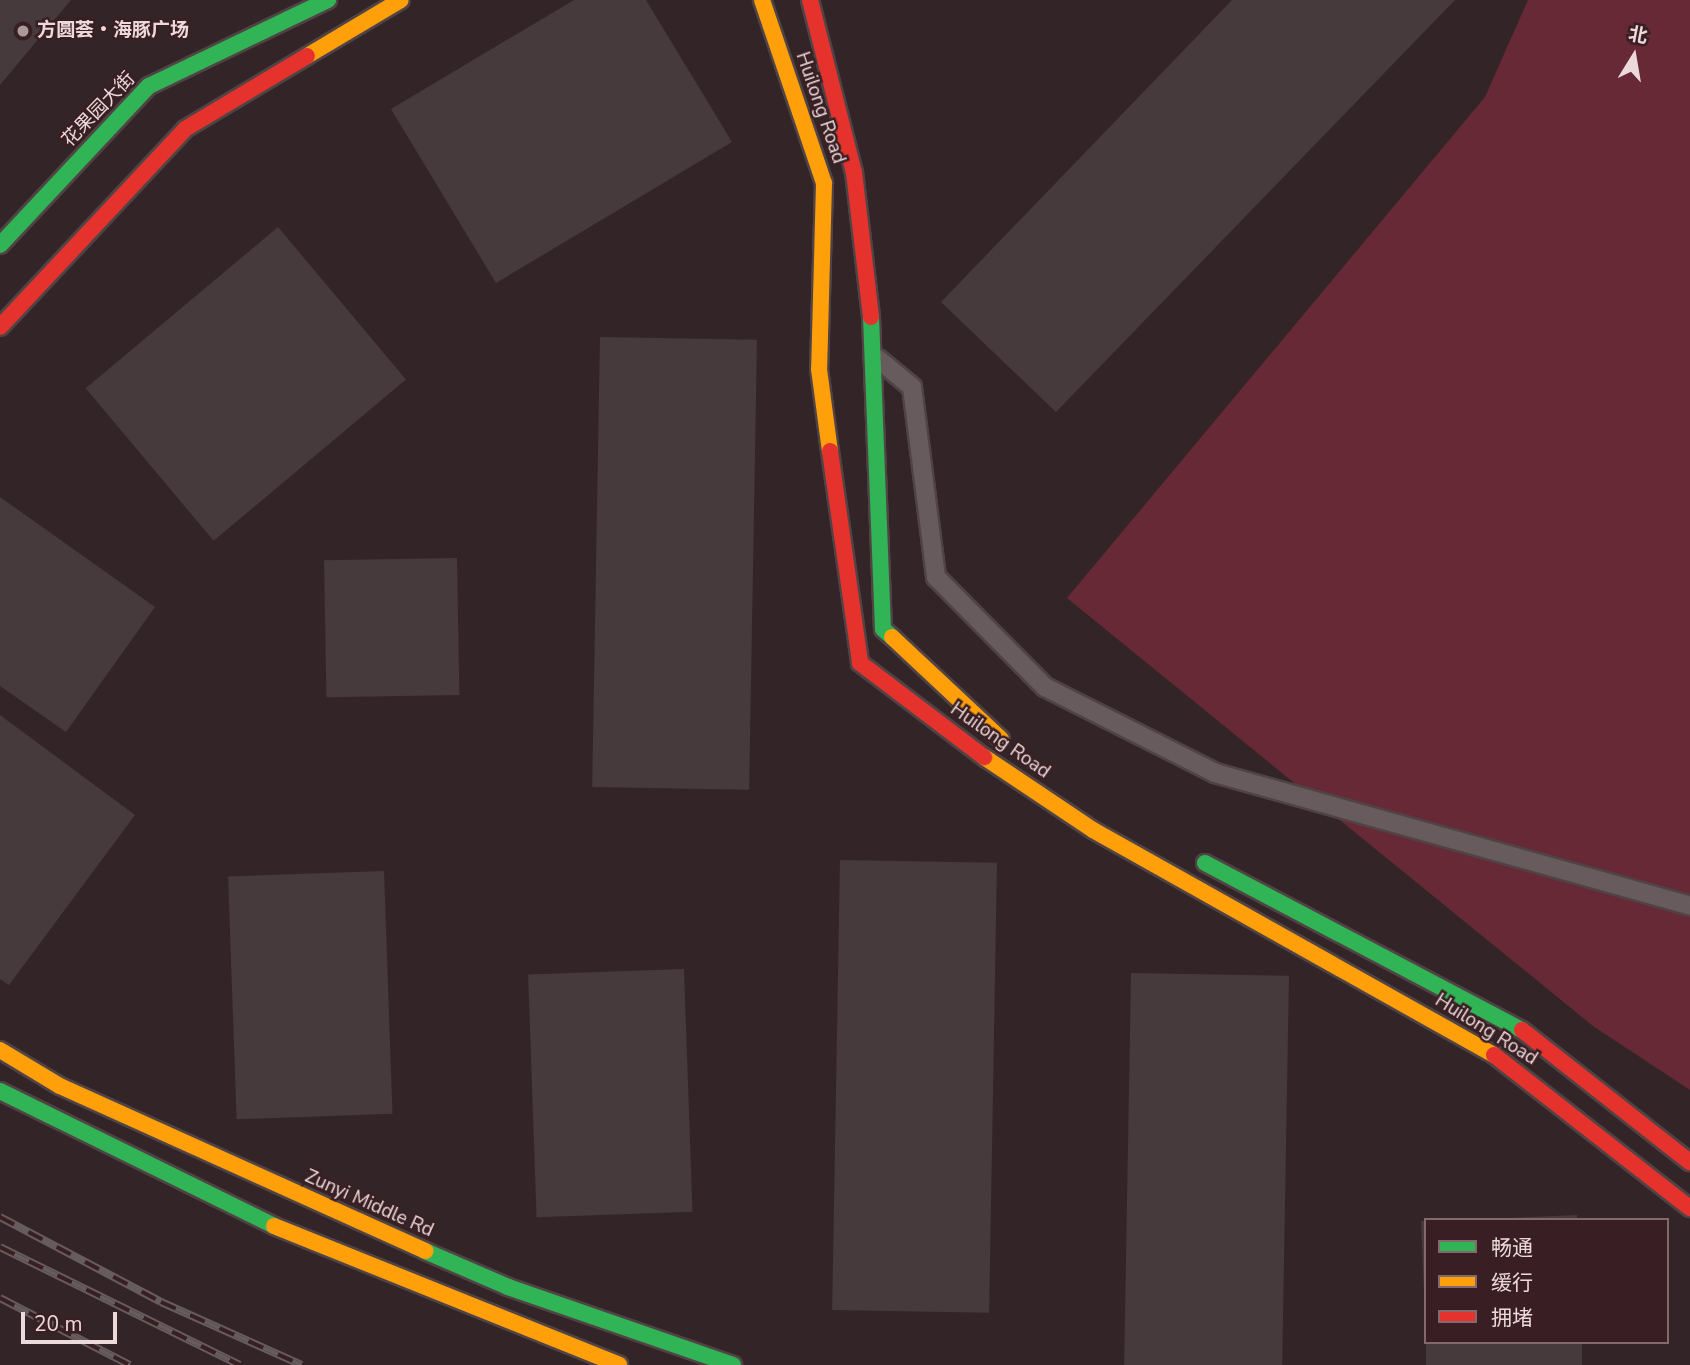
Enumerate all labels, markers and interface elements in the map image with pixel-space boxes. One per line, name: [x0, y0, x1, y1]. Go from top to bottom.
place label: 方圆荟・海豚广场: [37, 20, 189, 42]
north arrow: [1599, 21, 1669, 91]
text: 北: [1626, 21, 1650, 50]
marker: 方圆荟・海豚广场: [15, 23, 31, 39]
street label: Huilong Road: [790, 49, 850, 167]
street label: 花果园大街: [58, 68, 140, 152]
street label: Huilong Road: [946, 698, 1054, 784]
street label: Huilong Road: [1431, 989, 1541, 1071]
street label: Zunyi Middle Rd: [301, 1165, 437, 1243]
legend: [1424, 1218, 1669, 1344]
text: 畅通: [1491, 1234, 1533, 1262]
text: 缓行: [1491, 1269, 1533, 1297]
scale bar: [24, 1298, 121, 1342]
text: 拥堵: [1491, 1304, 1533, 1332]
text: 20 m: [34, 1310, 83, 1338]

